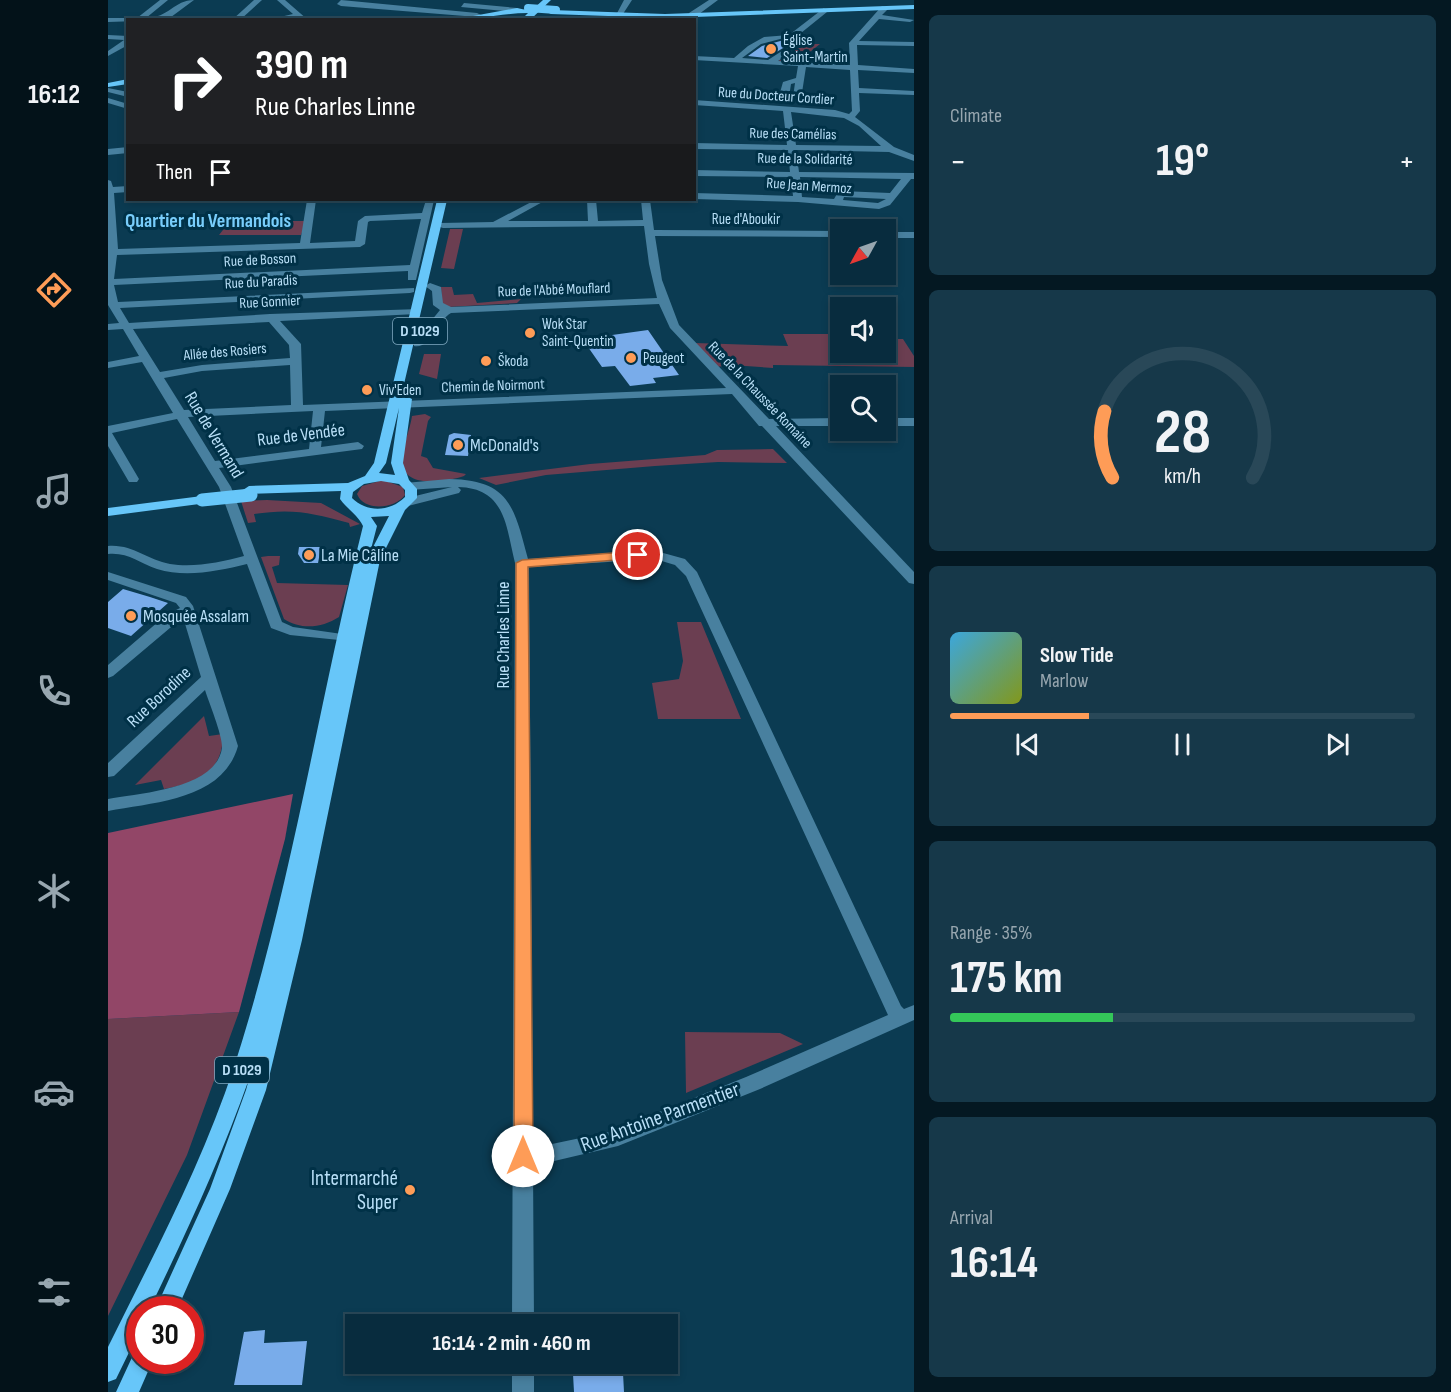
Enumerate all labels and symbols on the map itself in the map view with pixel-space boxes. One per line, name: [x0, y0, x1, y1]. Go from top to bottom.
place label: Église Saint-Martin: [783, 31, 848, 67]
marker: Église Saint-Martin: [764, 42, 778, 56]
street label: Rue du Docteur Cordier: [717, 82, 835, 110]
street label: Rue des Camélias: [749, 124, 837, 144]
street label: Rue de la Solidarité: [757, 149, 853, 169]
street label: Rue Jean Mermoz: [766, 174, 853, 199]
district label: Quartier du Vermandois: [125, 209, 291, 233]
street label: Rue d'Aboukir: [712, 210, 781, 229]
north arrow: [830, 219, 896, 285]
street label: Rue de Bosson: [223, 249, 297, 271]
street label: Rue du Paradis: [224, 271, 298, 293]
street label: Rue de l'Abbé Mouflard: [497, 279, 611, 301]
street label: Rue Gonnier: [239, 291, 302, 313]
place label: Wok Star Saint-Quentin: [542, 315, 614, 351]
road number: D 1029: [393, 318, 447, 344]
marker: Wok Star Saint-Quentin: [523, 326, 537, 340]
street label: Rue de la Chaussée Romaine: [704, 337, 816, 453]
street label: Allée des Rosiers: [182, 339, 267, 365]
place label: Peugeot: [643, 349, 685, 368]
marker: Peugeot: [624, 351, 638, 365]
place label: Škoda: [498, 352, 528, 371]
marker: Škoda: [479, 354, 493, 368]
street label: Chemin de Noirmont: [441, 375, 545, 397]
place label: Viv'Eden: [379, 381, 422, 400]
marker: Viv'Eden: [360, 383, 374, 397]
street label: Rue de Vermand: [180, 388, 248, 482]
street label: Rue de Vendée: [256, 419, 346, 451]
place label: McDonald's: [470, 435, 539, 456]
marker: McDonald's: [451, 438, 465, 452]
pin: [612, 529, 663, 580]
place label: La Mie Câline: [321, 545, 399, 566]
marker: La Mie Câline: [302, 548, 316, 562]
street label: Rue Charles Linne: [493, 581, 514, 689]
place label: Mosquée Assalam: [143, 606, 249, 627]
marker: Mosquée Assalam: [124, 609, 138, 623]
street label: Rue Borodine: [123, 662, 195, 732]
road number: D 1029: [215, 1057, 269, 1083]
street label: Rue Antoine Parmentier: [577, 1077, 743, 1157]
position arrow: [491, 1124, 555, 1188]
place label: Intermarché Super: [311, 1166, 398, 1215]
marker: Intermarché Super: [403, 1183, 417, 1197]
speed limit sign: 30: [126, 1296, 204, 1374]

